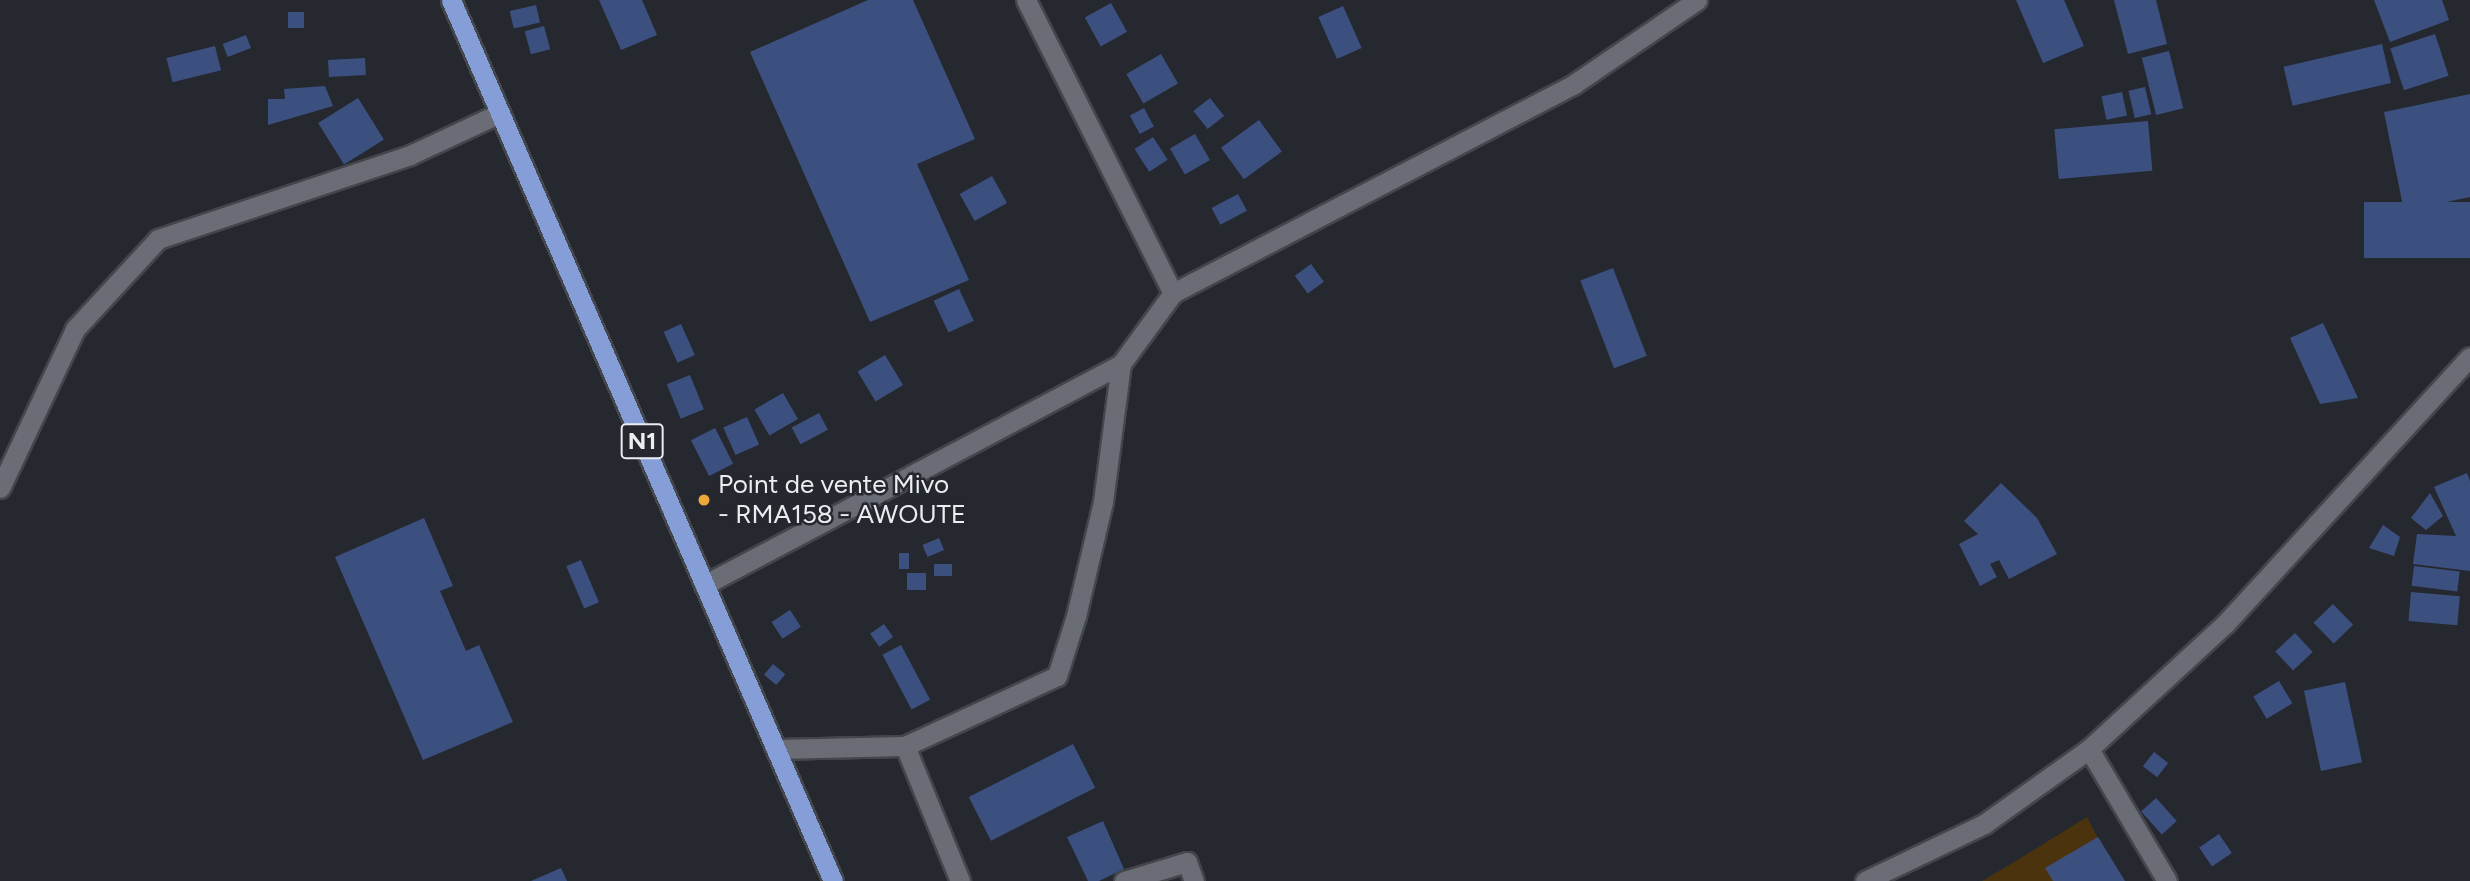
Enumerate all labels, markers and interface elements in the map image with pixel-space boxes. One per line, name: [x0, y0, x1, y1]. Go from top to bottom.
road number: N1: [619, 420, 665, 462]
place label: Point de vente Mivo - RMA158 - AWOUTE: [718, 469, 966, 530]
marker: Point de vente Mivo - RMA158 - AWOUTE: [696, 492, 712, 508]

